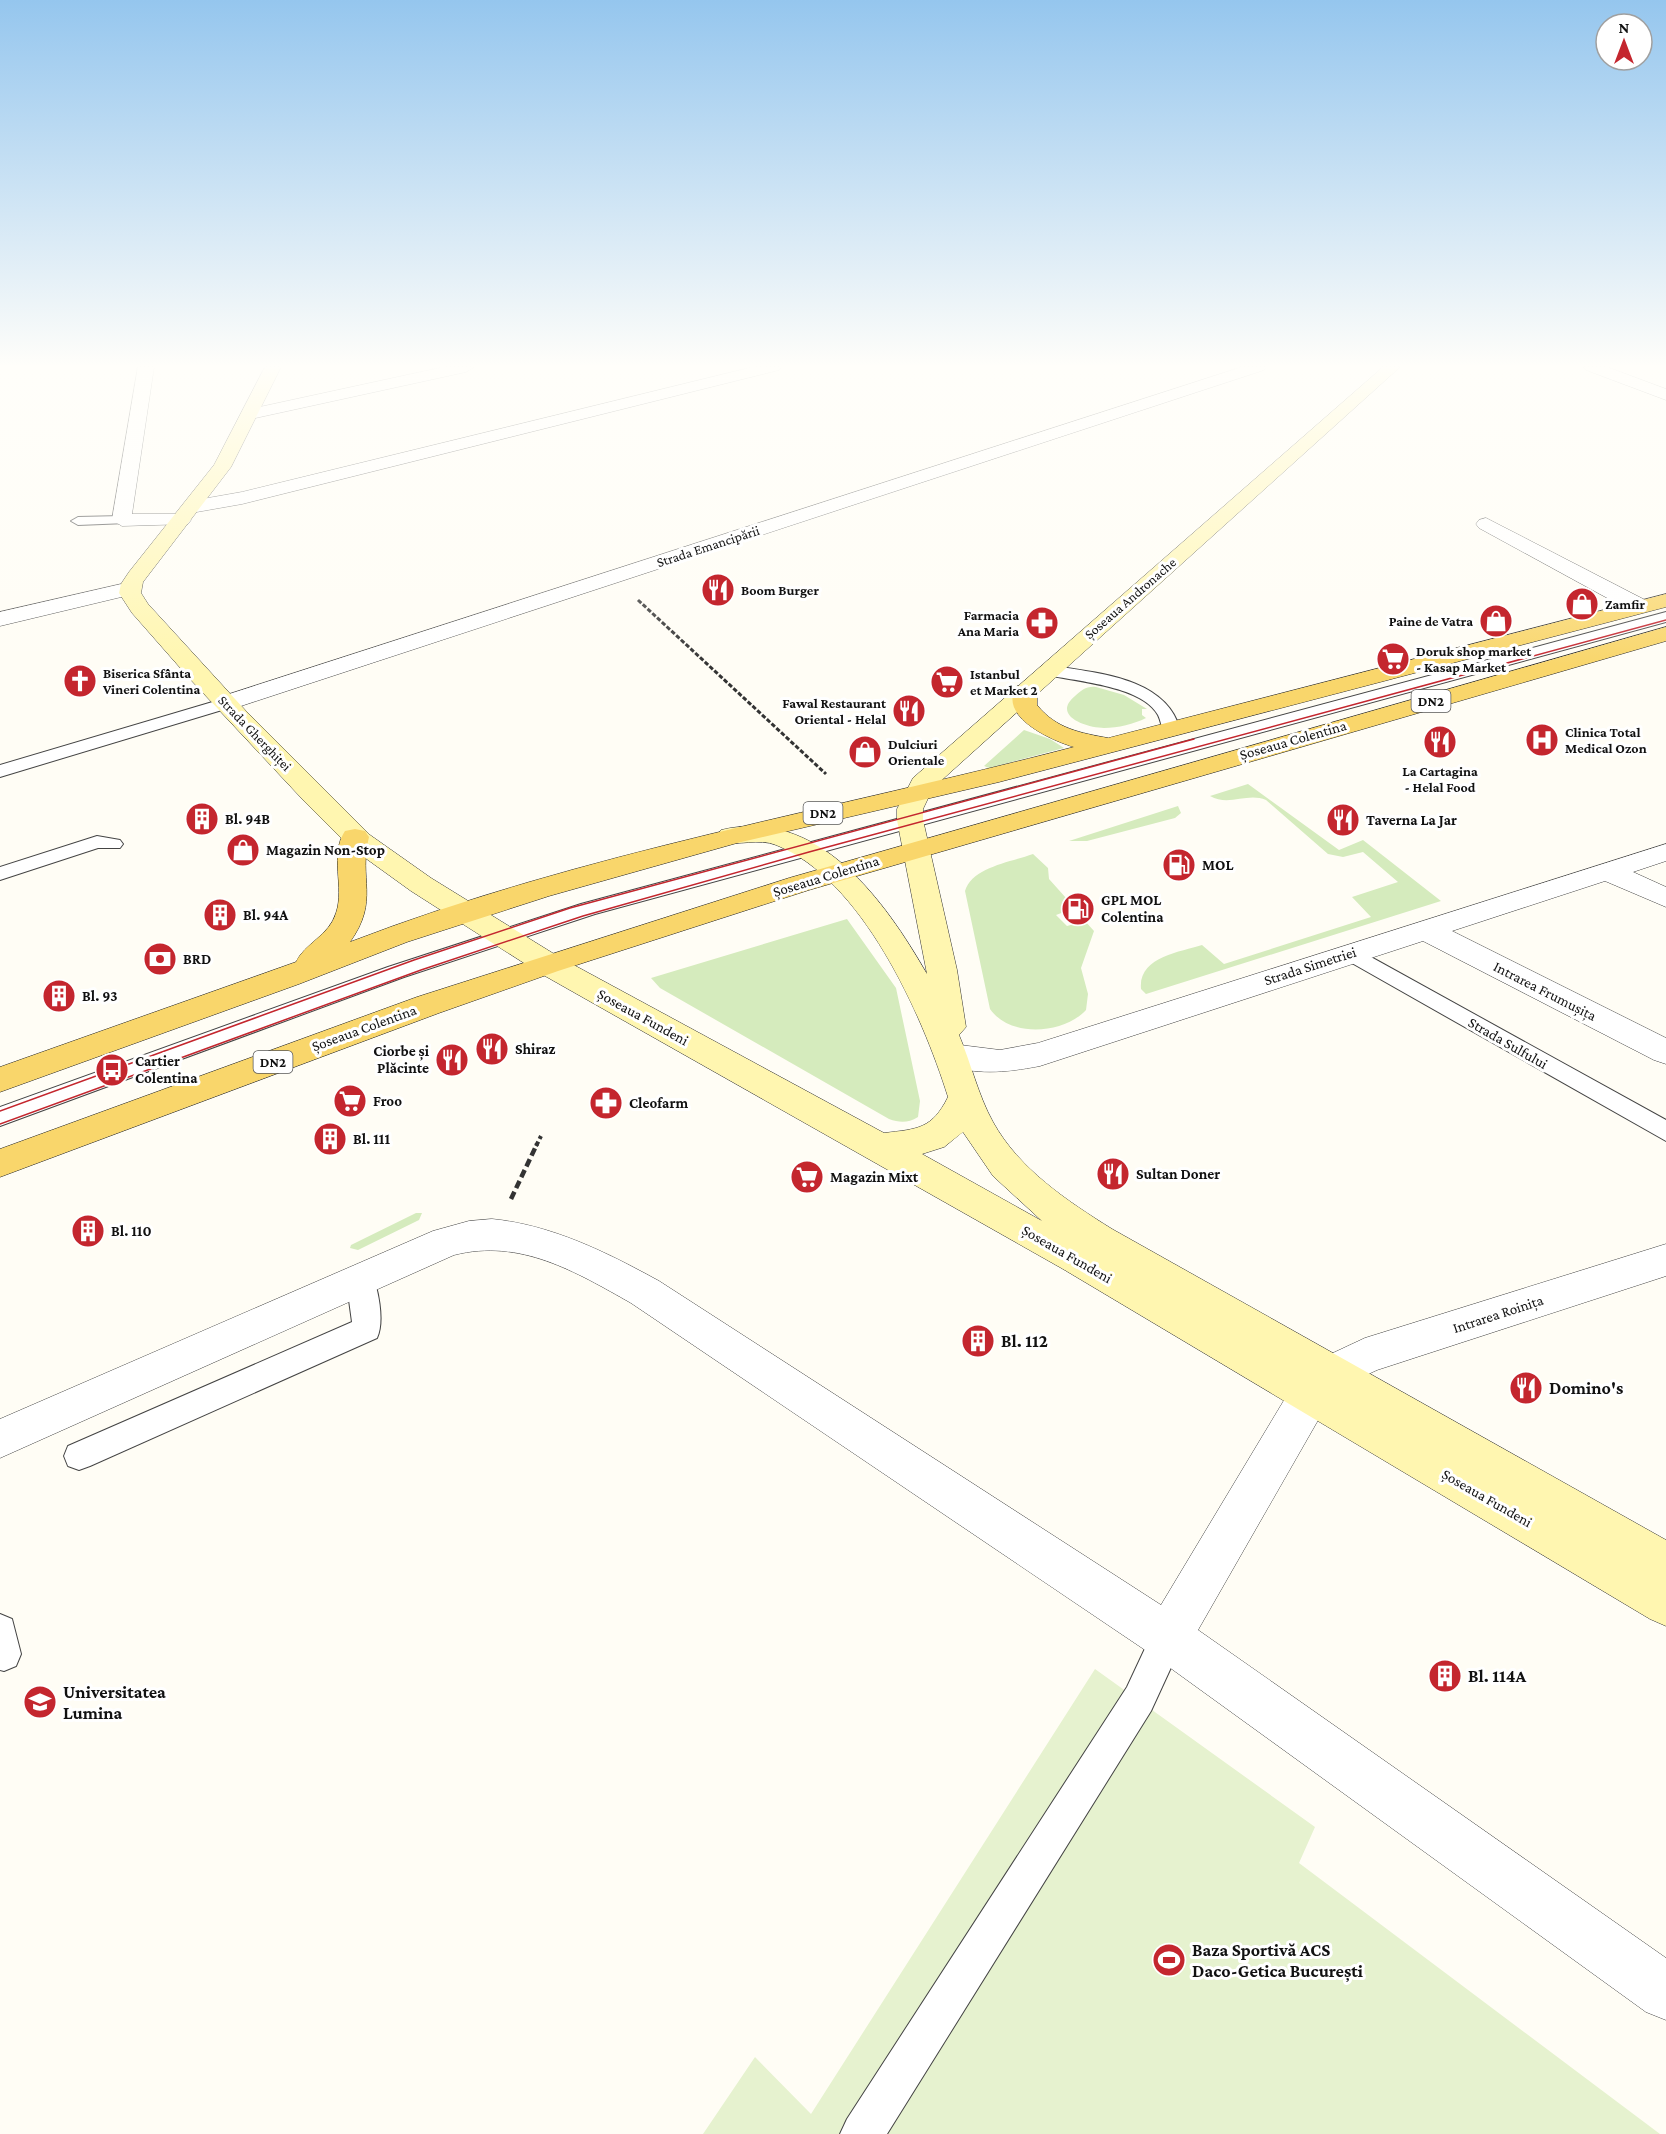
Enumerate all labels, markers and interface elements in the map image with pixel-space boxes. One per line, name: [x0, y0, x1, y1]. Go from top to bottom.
north arrow: [1594, 12, 1654, 72]
text: N: [1619, 19, 1630, 36]
street label: Strada Emancipării: [655, 522, 762, 570]
street label: Șoseaua Andronache: [1081, 554, 1180, 643]
restaurant icon: Boom Burger: [700, 572, 736, 608]
place label: Boom Burger: [741, 582, 819, 598]
shop icon: Zamfir: [1564, 586, 1600, 622]
place label: Zamfir: [1605, 596, 1645, 612]
shop icon: Paine de Vatra: [1478, 603, 1514, 639]
pharmacy icon: Farmacia Ana Maria: [1024, 605, 1060, 641]
place label: Farmacia Ana Maria: [957, 607, 1019, 639]
place label: Paine de Vatra: [1389, 613, 1473, 629]
supermarket icon: Doruk shop market - Kasap Market: [1375, 641, 1411, 677]
place label: Doruk shop market - Kasap Market: [1416, 643, 1532, 675]
church icon: Biserica Sfânta Vineri Colentina: [62, 663, 98, 699]
supermarket icon: Istanbul et Market 2: [929, 664, 965, 700]
place label: Biserica Sfânta Vineri Colentina: [102, 665, 201, 697]
place label: Istanbul et Market 2: [970, 666, 1038, 698]
road number: DN2: [1412, 690, 1450, 712]
street label: Strada Gherghiței: [214, 692, 295, 775]
restaurant icon: Fawal Restaurant Oriental - Helal: [891, 693, 927, 729]
place label: Fawal Restaurant Oriental - Helal: [782, 695, 887, 727]
street label: Șoseaua Colentina: [1238, 717, 1349, 765]
hospital icon: Clinica Total Medical Ozon: [1524, 722, 1560, 758]
restaurant icon: La Cartagina - Helal Food: [1422, 724, 1458, 760]
place label: Clinica Total Medical Ozon: [1565, 724, 1647, 756]
shop icon: Dulciuri Orientale: [847, 734, 883, 770]
place label: Dulciuri Orientale: [888, 736, 945, 768]
place label: La Cartagina - Helal Food: [1402, 763, 1478, 795]
building icon: Bl. 94B: [184, 801, 220, 837]
road number: DN2: [804, 802, 842, 824]
restaurant icon: Taverna La Jar: [1325, 802, 1361, 838]
place label: Bl. 94B: [225, 811, 270, 827]
place label: Taverna La Jar: [1366, 812, 1457, 828]
shop icon: Magazin Non-Stop: [225, 832, 261, 868]
place label: Magazin Non-Stop: [266, 842, 385, 858]
fuel station icon: MOL: [1161, 847, 1197, 883]
street label: Șoseaua Colentina: [771, 852, 882, 902]
place label: MOL: [1202, 857, 1234, 873]
fuel station icon: GPL MOL Colentina: [1060, 891, 1096, 927]
place label: GPL MOL Colentina: [1101, 892, 1164, 925]
building icon: Bl. 94A: [202, 897, 238, 933]
place label: Bl. 94A: [243, 907, 289, 923]
bank icon: BRD: [142, 941, 178, 977]
street label: Strada Simetriei: [1262, 944, 1358, 988]
place label: BRD: [183, 951, 211, 967]
street label: Intrarea Frumușița: [1490, 958, 1599, 1026]
building icon: Bl. 93: [41, 978, 77, 1014]
street label: Șoseaua Fundeni: [594, 985, 691, 1050]
place label: Bl. 93: [82, 988, 118, 1004]
street label: Șoseaua Colentina: [309, 1002, 419, 1056]
street label: Strada Sulfului: [1466, 1014, 1550, 1072]
restaurant icon: Shiraz: [474, 1031, 510, 1067]
place label: Shiraz: [515, 1041, 555, 1057]
restaurant icon: Ciorbe și Plăcinte: [434, 1042, 470, 1078]
place label: Ciorbe și Plăcinte: [373, 1043, 430, 1076]
road number: DN2: [254, 1051, 292, 1073]
bus stop icon: Cartier Colentina: [94, 1052, 130, 1088]
place label: Cartier Colentina: [135, 1053, 198, 1086]
supermarket icon: Froo: [332, 1083, 368, 1119]
pharmacy icon: Cleofarm: [588, 1085, 624, 1121]
place label: Froo: [373, 1093, 402, 1109]
place label: Cleofarm: [629, 1095, 688, 1111]
building icon: Bl. 111: [312, 1121, 348, 1157]
place label: Bl. 111: [353, 1131, 390, 1147]
restaurant icon: Sultan Doner: [1095, 1156, 1131, 1192]
supermarket icon: Magazin Mixt: [789, 1159, 825, 1195]
place label: Sultan Doner: [1136, 1166, 1220, 1182]
place label: Magazin Mixt: [830, 1169, 919, 1185]
building icon: Bl. 110: [70, 1213, 106, 1249]
street label: Șoseaua Fundeni: [1018, 1222, 1115, 1288]
place label: Bl. 110: [111, 1223, 152, 1239]
street label: Intrarea Roinița: [1451, 1292, 1546, 1338]
building icon: Bl. 112: [960, 1323, 996, 1359]
place label: Bl. 112: [1001, 1331, 1048, 1351]
restaurant icon: Domino's: [1508, 1370, 1544, 1406]
place label: Domino's: [1549, 1378, 1623, 1398]
street label: Șoseaua Fundeni: [1438, 1466, 1535, 1532]
building icon: Bl. 114A: [1427, 1658, 1463, 1694]
place label: Bl. 114A: [1468, 1666, 1526, 1686]
place label: Universitatea Lumina: [63, 1682, 166, 1723]
school or university icon: Universitatea Lumina: [22, 1684, 58, 1720]
place label: Baza Sportivă ACS Daco-Getica București: [1192, 1940, 1364, 1982]
sports icon: Baza Sportivă ACS Daco-Getica București: [1151, 1942, 1187, 1978]

